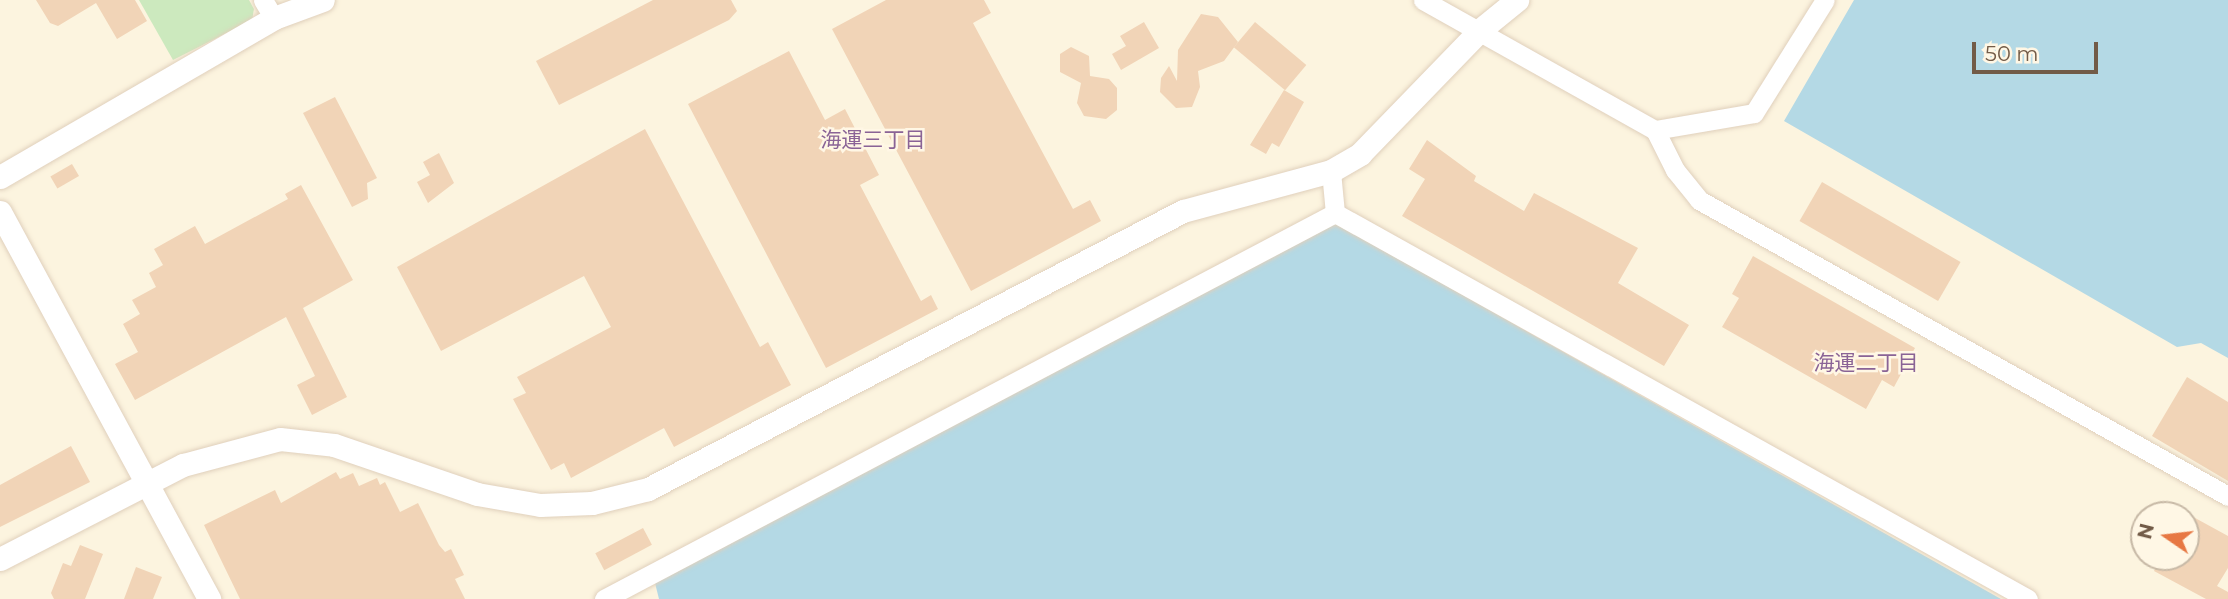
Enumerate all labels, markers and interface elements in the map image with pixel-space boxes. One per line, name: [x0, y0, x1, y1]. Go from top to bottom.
scale bar: [1976, 28, 2102, 72]
text: 50 m: [1985, 41, 2039, 66]
district label: 海運三丁目: [821, 127, 925, 153]
district label: 海運二丁目: [1814, 350, 1918, 376]
north arrow: [2130, 501, 2200, 571]
text: N: [2133, 521, 2159, 542]

